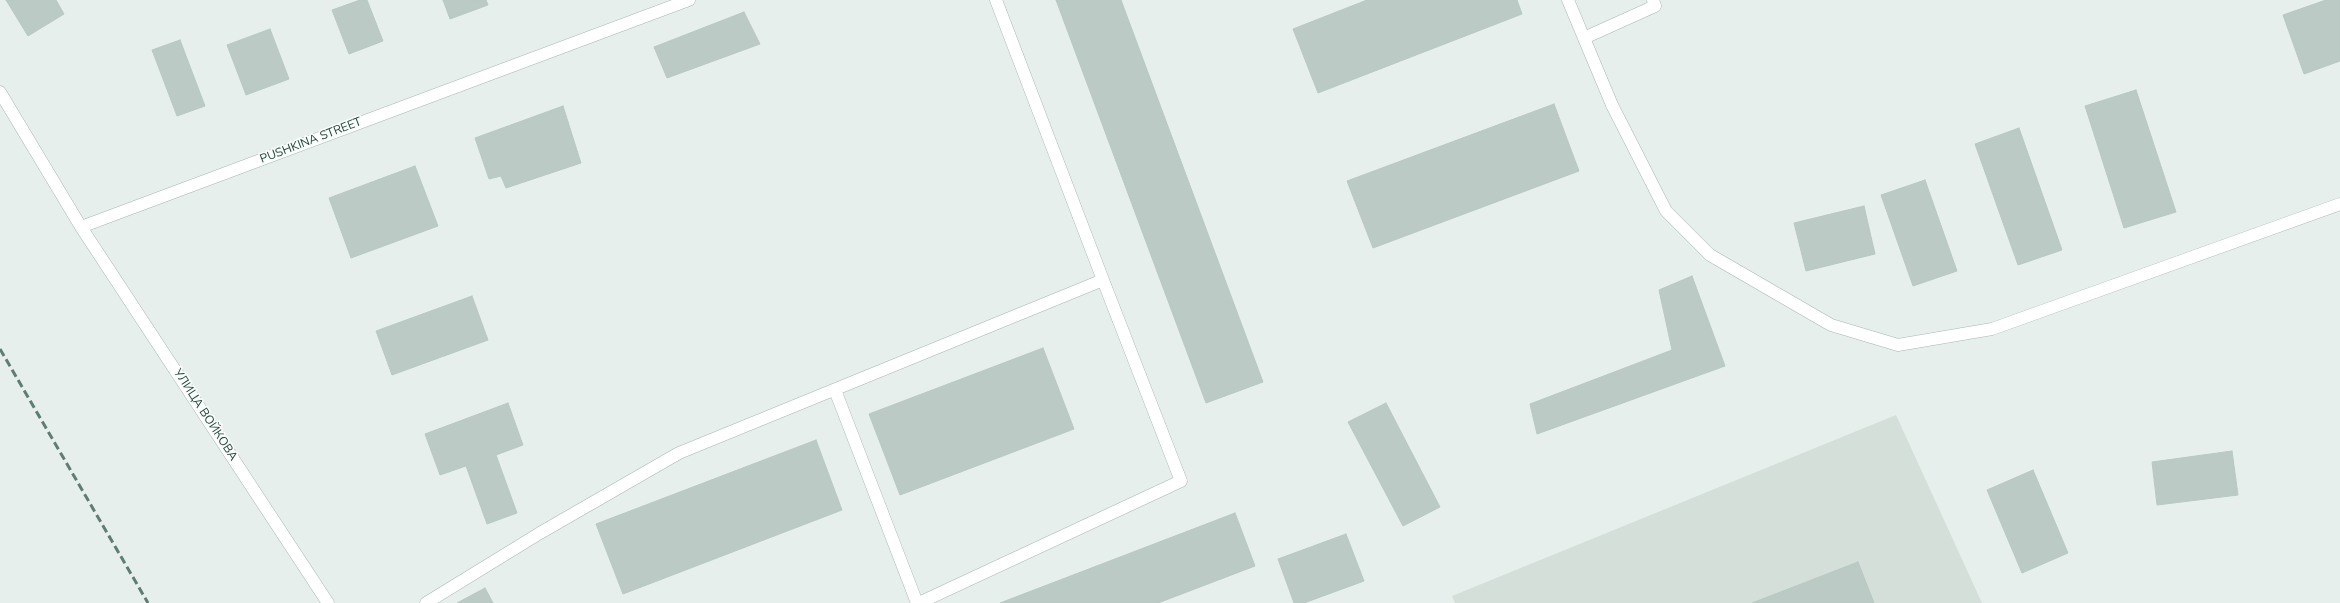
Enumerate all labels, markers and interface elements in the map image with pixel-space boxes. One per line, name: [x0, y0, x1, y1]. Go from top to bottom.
street label: PUSHKINA STREET: [258, 115, 364, 167]
street label: УЛИЦА ВОЙКОВА: [170, 366, 240, 464]

